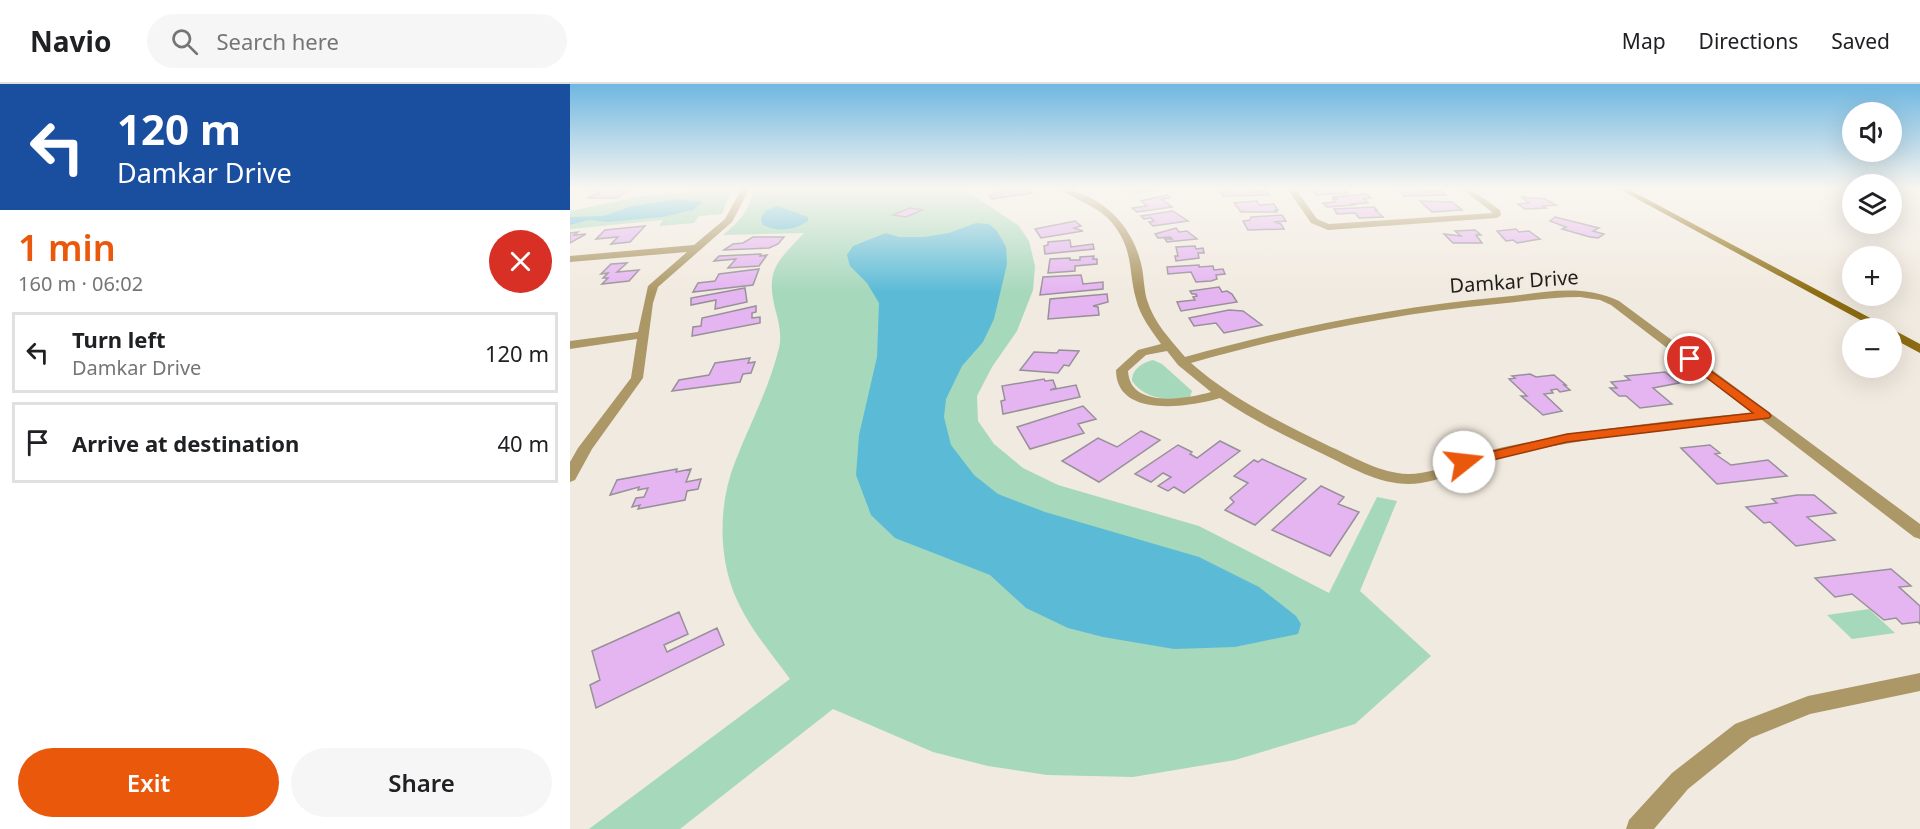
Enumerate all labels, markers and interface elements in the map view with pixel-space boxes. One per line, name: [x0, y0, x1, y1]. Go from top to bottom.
search box: [147, 14, 567, 68]
text: Navio: [30, 22, 111, 60]
icon: search: [168, 25, 201, 58]
text: Search here: [216, 26, 339, 56]
text: Map: [1622, 27, 1666, 55]
text: Directions: [1699, 27, 1798, 55]
text: Saved: [1831, 27, 1890, 55]
text: 120 m: [117, 100, 241, 157]
map controls: [1842, 102, 1902, 378]
button: sound: [1842, 102, 1902, 162]
icon: left: [18, 108, 96, 186]
text: Damkar Drive: [117, 154, 292, 191]
button: layers: [1842, 174, 1902, 234]
text: 1 min: [18, 223, 116, 272]
button: close: [489, 230, 552, 293]
button: +: [1842, 246, 1902, 306]
street label: Damkar Drive: [1449, 263, 1579, 299]
text: 160 m · 06:02: [18, 270, 143, 297]
button: −: [1842, 318, 1902, 378]
text: Turn left: [72, 324, 166, 354]
pin: [1664, 333, 1715, 384]
icon: left: [21, 336, 54, 369]
text: 120 m: [485, 338, 549, 368]
icon: arrive: [1673, 342, 1706, 375]
text: Damkar Drive: [72, 354, 201, 381]
icon: arrive: [21, 426, 54, 459]
text: Arrive at destination: [72, 428, 299, 458]
text: 40 m: [498, 428, 549, 458]
position arrow: [1432, 430, 1496, 494]
button: Exit: [18, 748, 279, 817]
button: Share: [291, 748, 552, 817]

